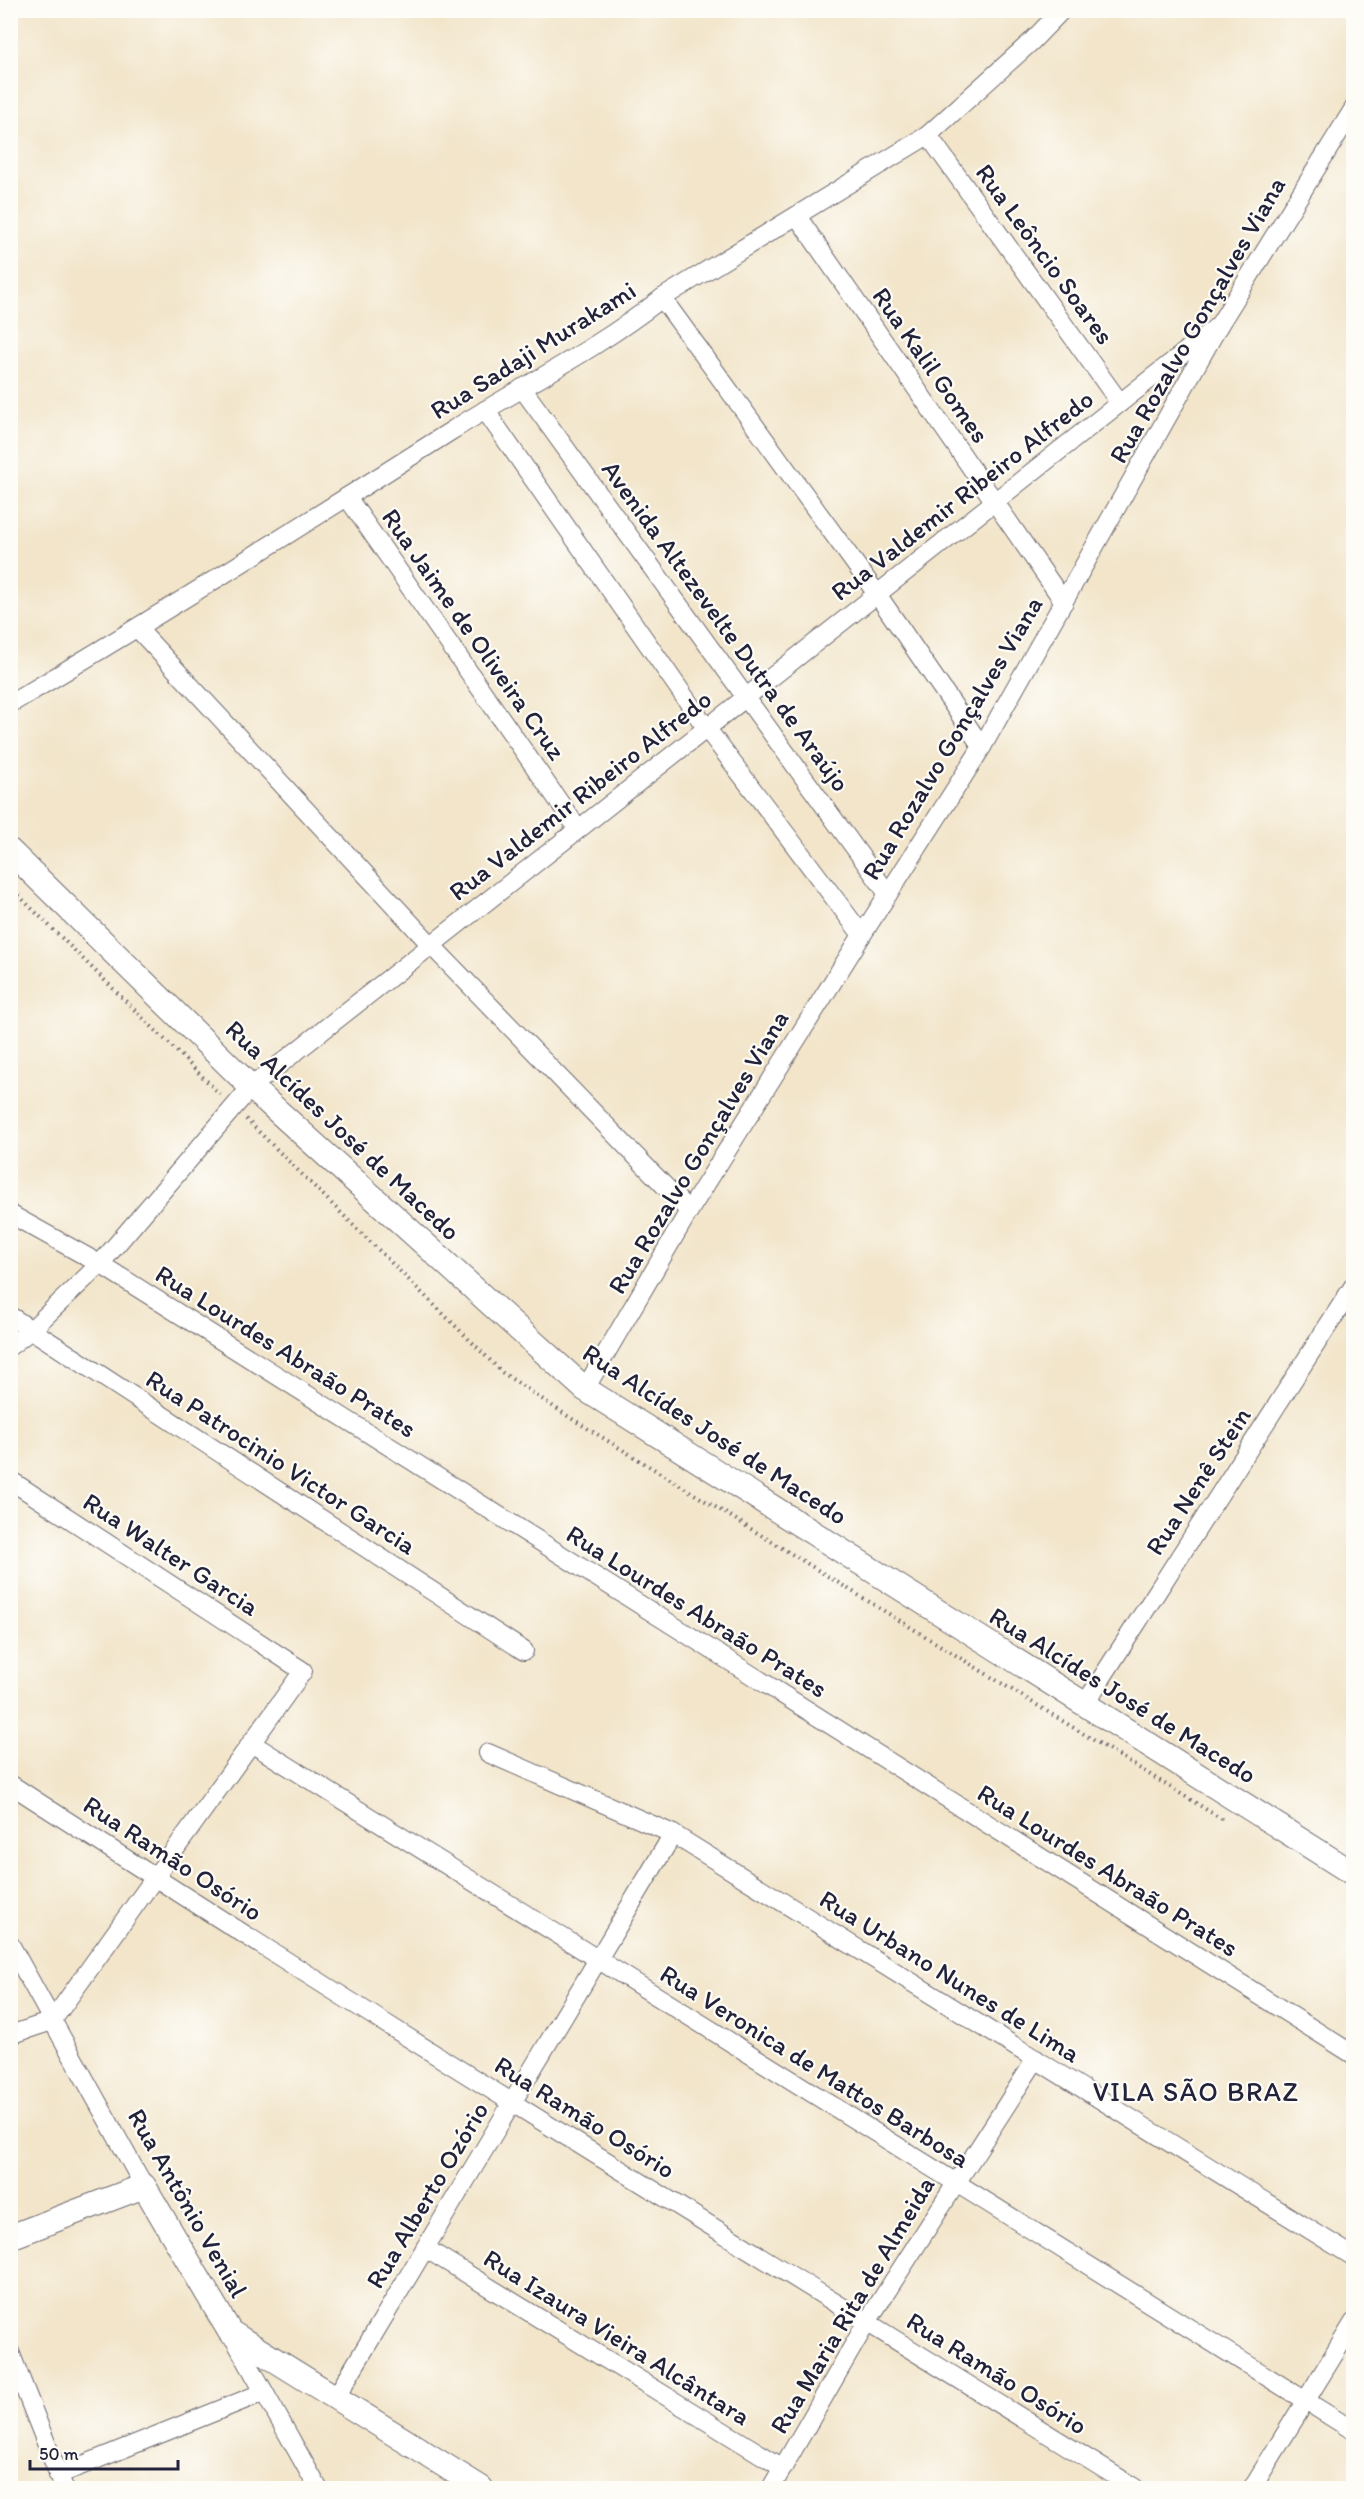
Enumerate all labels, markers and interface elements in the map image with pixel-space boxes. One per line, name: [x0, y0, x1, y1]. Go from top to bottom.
street label: Rua Leôncio Soares: [969, 157, 1121, 351]
street label: Rua Rozalvo Gonçalves Viana: [1102, 171, 1292, 469]
street label: Rua Sadaji Murakami: [424, 274, 642, 426]
street label: Rua Kalil Gomes: [865, 281, 997, 449]
street label: Rua Valdemir Ribeiro Alfredo: [824, 383, 1100, 607]
street label: Avenida Altezevelte Dutra de Araújo: [595, 454, 857, 798]
street label: Rua Jaime de Oliveira Cruz: [375, 502, 573, 766]
street label: Rua Rozalvo Gonçalves Viana: [855, 590, 1050, 886]
street label: Rua Valdemir Ribeiro Alfredo: [442, 683, 718, 907]
street label: Rua Rozalvo Gonçalves Viana: [601, 1004, 796, 1300]
street label: Rua Alcídes José de Macedo: [219, 1013, 467, 1247]
street label: Rua Lourdes Abraão Prates: [150, 1258, 422, 1444]
street label: Rua Alcídes José de Macedo: [577, 1336, 853, 1532]
street label: Rua Patrocinio Victor Garcia: [140, 1363, 423, 1562]
street label: Rua Nenê Stein: [1138, 1401, 1258, 1561]
street label: Rua Walter Garcia: [77, 1485, 265, 1623]
street label: Rua Lourdes Abraão Prates: [561, 1518, 833, 1704]
street label: Rua Alcídes José de Macedo: [983, 1600, 1263, 1790]
street label: Rua Lourdes Abraão Prates: [972, 1777, 1244, 1963]
street label: Rua Ramão Osório: [78, 1788, 268, 1928]
street label: Rua Urbano Nunes de Lima: [814, 1883, 1087, 2070]
street label: Rua Veronica de Mattos Barbosa: [654, 1957, 976, 2175]
street label: Rua Ramão Osório: [489, 2049, 681, 2185]
district label: VILA SÃO BRAZ: [1093, 2075, 1299, 2108]
street label: Rua Alberto Ozório: [359, 2096, 495, 2294]
street label: Rua Antônio Venial: [121, 2103, 255, 2303]
street label: Rua Maria Rita de Almeida: [763, 2171, 942, 2439]
street label: Rua Izaura Vieira Alcântara: [478, 2242, 756, 2432]
street label: Rua Ramão Osório: [901, 2305, 1093, 2441]
scale bar: [30, 2433, 178, 2471]
text: 50 m: [39, 2443, 79, 2465]

